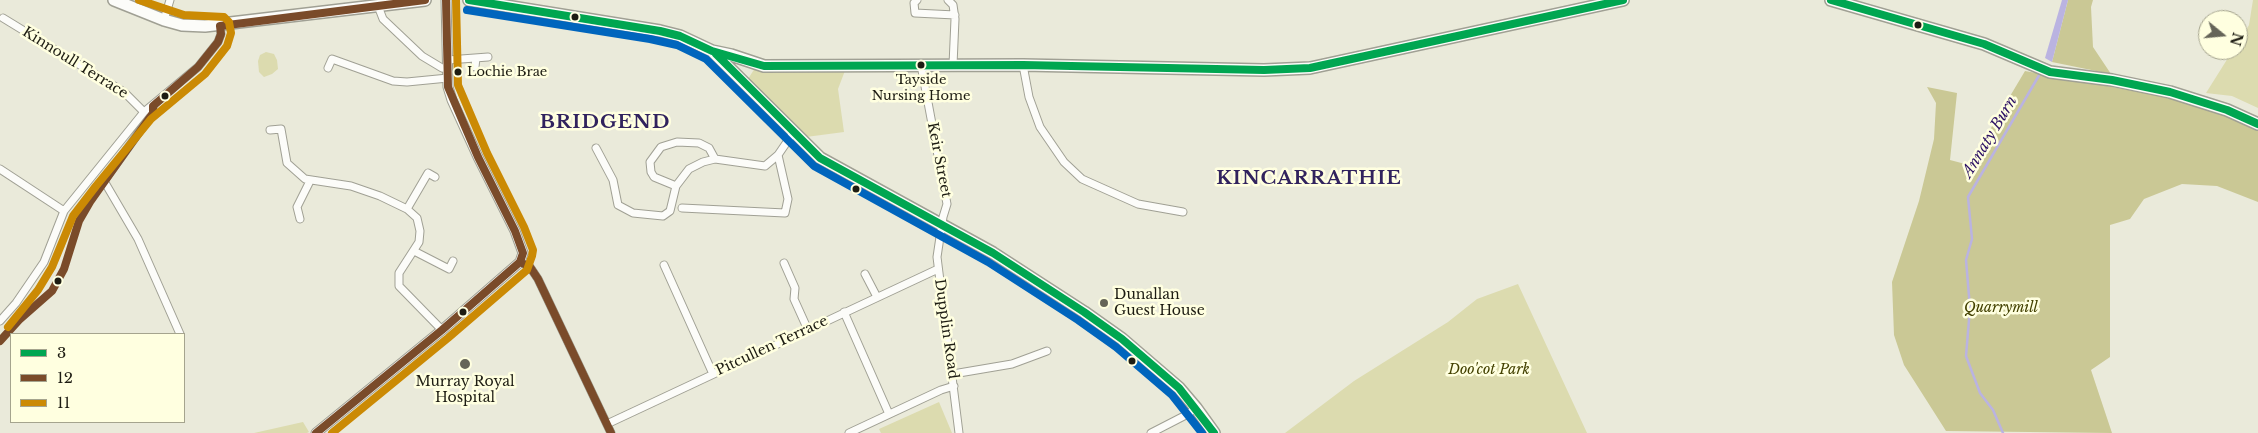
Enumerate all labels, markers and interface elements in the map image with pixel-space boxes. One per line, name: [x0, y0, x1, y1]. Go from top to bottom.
north arrow: [2198, 10, 2248, 60]
unlabelled marker: [570, 12, 580, 22]
unlabelled marker: [1913, 20, 1923, 30]
street label: Kinnoull Terrace: [19, 24, 131, 102]
text: N: [2226, 30, 2247, 48]
marker: Tayside Nursing Home: [916, 60, 926, 70]
place label: Lochie Brae: [467, 64, 547, 80]
marker: Lochie Brae: [453, 67, 463, 77]
place label: Tayside Nursing Home: [872, 72, 970, 103]
unlabelled marker: [160, 91, 170, 101]
water label: Annaty Burn: [1959, 93, 2021, 181]
district label: BRIDGEND: [539, 112, 671, 134]
street label: Keir Street: [923, 121, 955, 199]
district label: KINCARRATHIE: [1215, 168, 1403, 190]
unlabelled marker: [851, 184, 861, 194]
unlabelled marker: [53, 276, 63, 286]
street label: Dupplin Road: [931, 278, 961, 380]
place label: Dunallan Guest House: [1114, 287, 1205, 320]
marker: Dunallan Guest House: [1098, 297, 1110, 309]
park label: Quarrymill: [1964, 300, 2038, 316]
unlabelled marker: [458, 307, 468, 317]
street label: Pitcullen Terrace: [713, 313, 831, 379]
legend: [10, 333, 185, 423]
text: 3: [57, 343, 66, 362]
unlabelled marker: [1127, 356, 1137, 366]
marker: Murray Royal Hospital: [458, 357, 472, 371]
park label: Doo'cot Park: [1448, 362, 1530, 378]
text: 12: [57, 368, 73, 387]
place label: Murray Royal Hospital: [415, 374, 515, 407]
text: 11: [57, 393, 70, 412]

